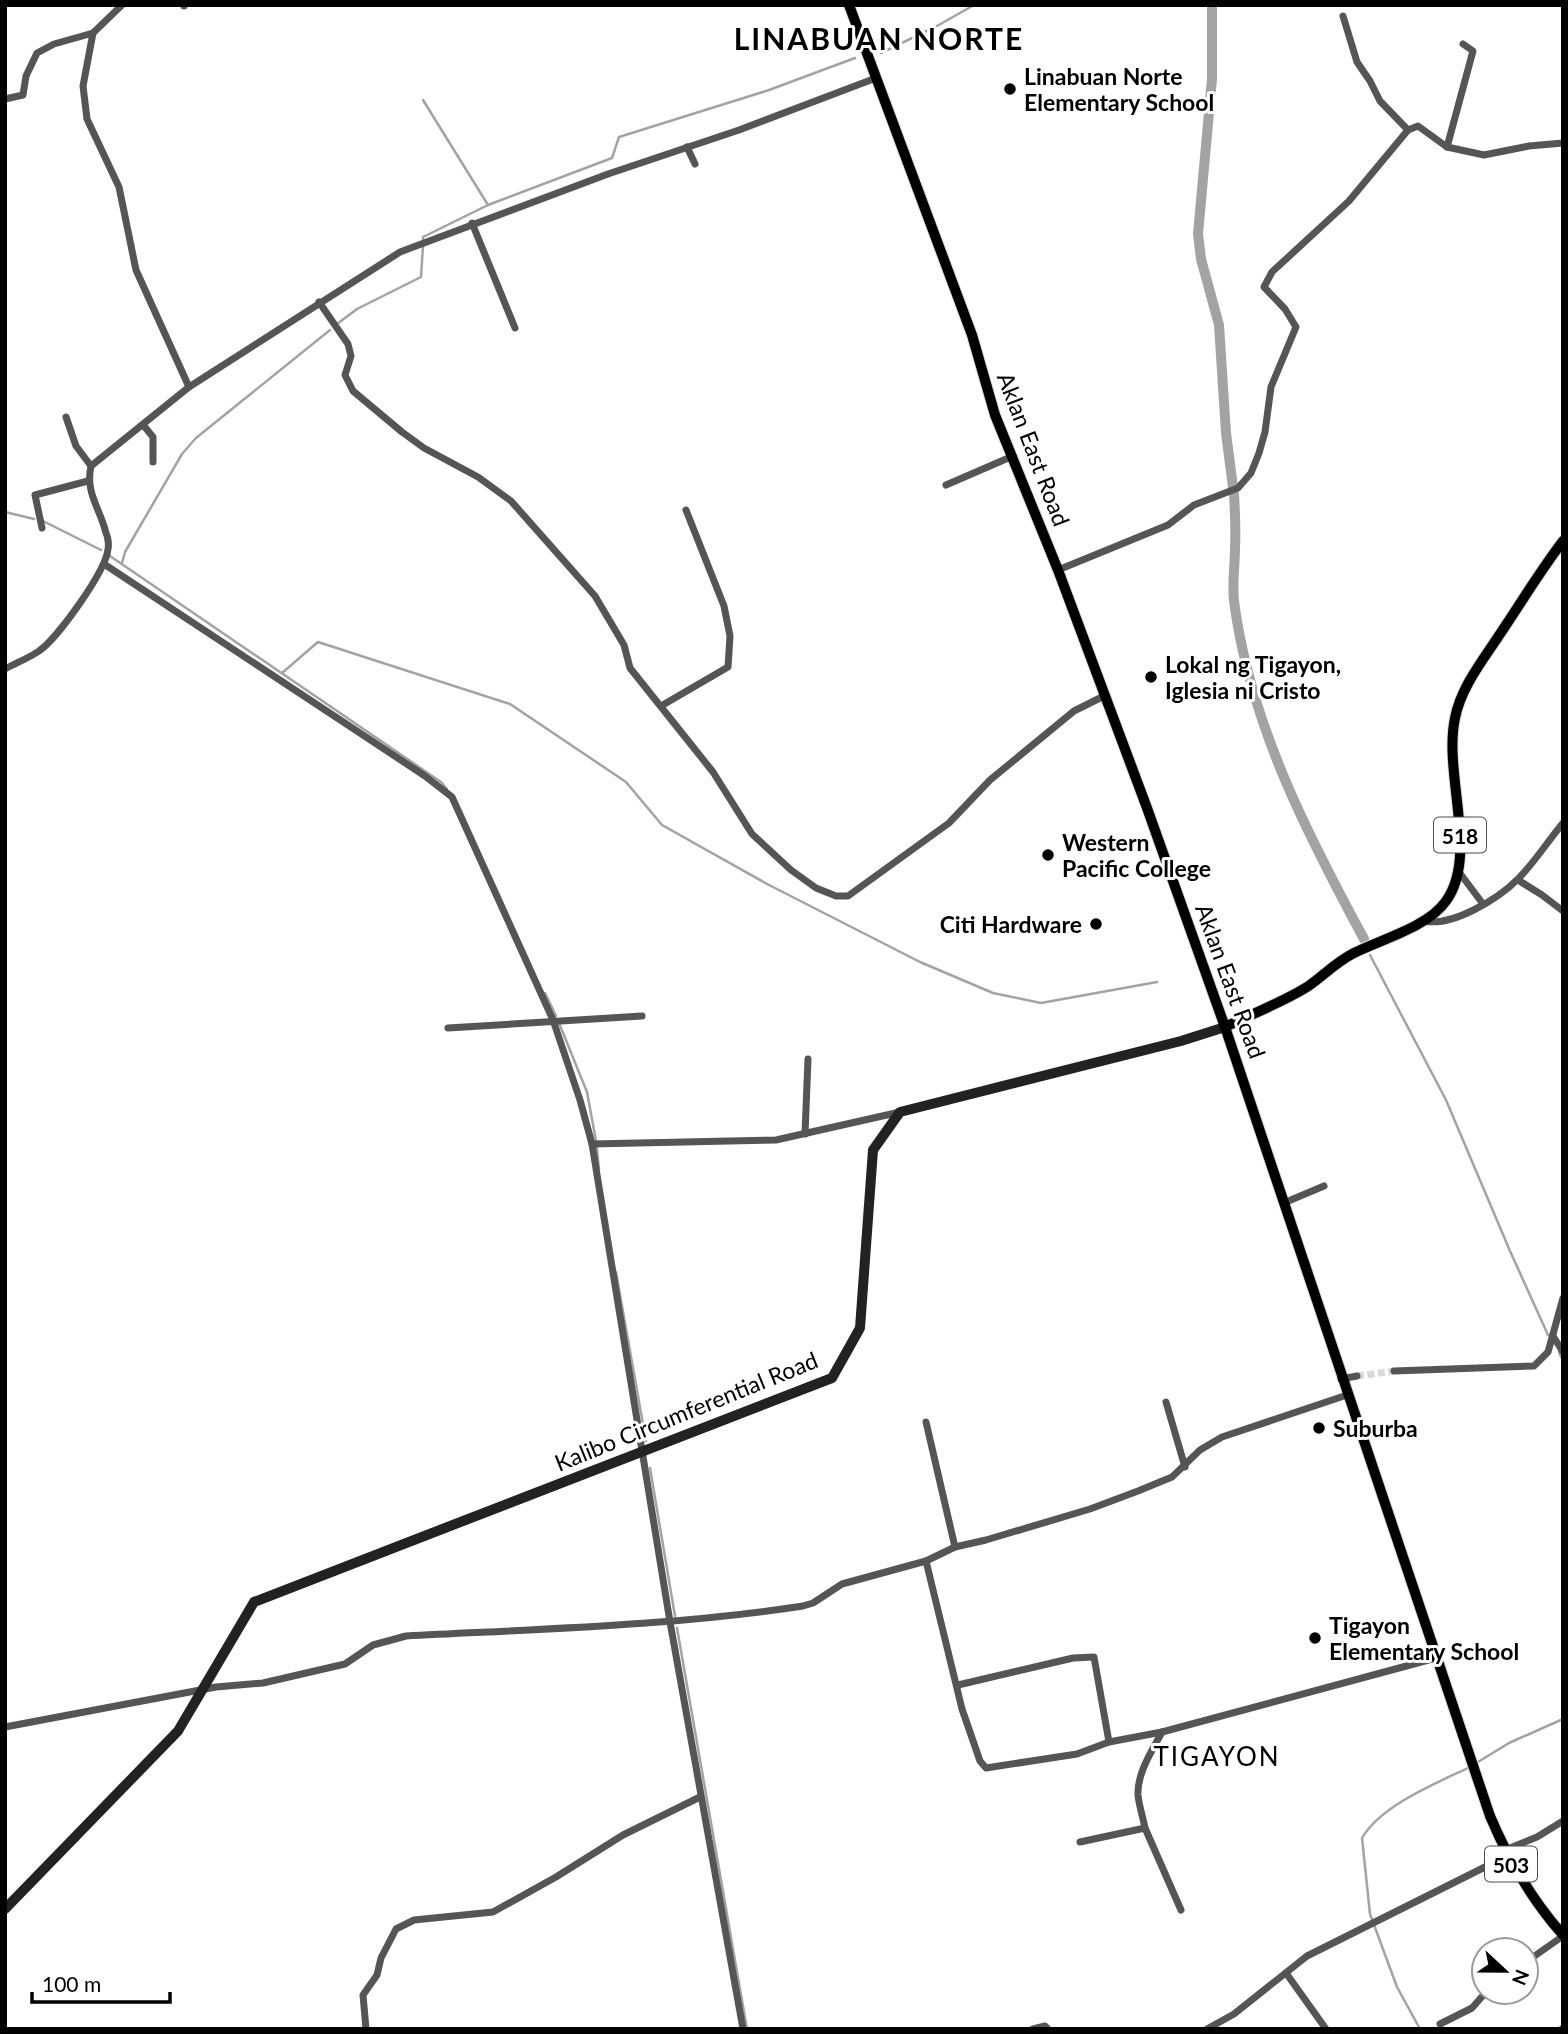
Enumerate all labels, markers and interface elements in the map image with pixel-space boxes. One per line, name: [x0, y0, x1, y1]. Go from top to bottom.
district label: LINABUAN NORTE: [734, 20, 1024, 56]
place label: Linabuan Norte Elementary School: [1024, 62, 1214, 116]
marker: Linabuan Norte Elementary School: [1002, 81, 1018, 97]
street label: Aklan East Road: [992, 368, 1076, 530]
place label: Lokal ng Tigayon, Iglesia ni Cristo: [1165, 650, 1341, 704]
marker: Lokal ng Tigayon, Iglesia ni Cristo: [1143, 669, 1159, 685]
road number: 518: [1434, 818, 1486, 852]
place label: Western Pacific College: [1062, 828, 1211, 882]
marker: Western Pacific College: [1040, 847, 1056, 863]
street label: Aklan East Road: [1190, 900, 1272, 1062]
place label: Citi Hardware: [940, 910, 1082, 938]
marker: Citi Hardware: [1088, 916, 1104, 932]
street label: Kalibo Circumferential Road: [550, 1345, 822, 1477]
place label: Suburba: [1333, 1414, 1418, 1442]
marker: Suburba: [1311, 1420, 1327, 1436]
place label: Tigayon Elementary School: [1329, 1611, 1519, 1665]
marker: Tigayon Elementary School: [1307, 1630, 1323, 1646]
district label: TIGAYON: [1153, 1740, 1281, 1772]
road number: 503: [1485, 1846, 1537, 1882]
north arrow: [1470, 1936, 1540, 2006]
scale bar: [32, 1960, 170, 2004]
text: N: [1508, 1966, 1535, 1989]
text: 100 m: [42, 1971, 101, 1996]

